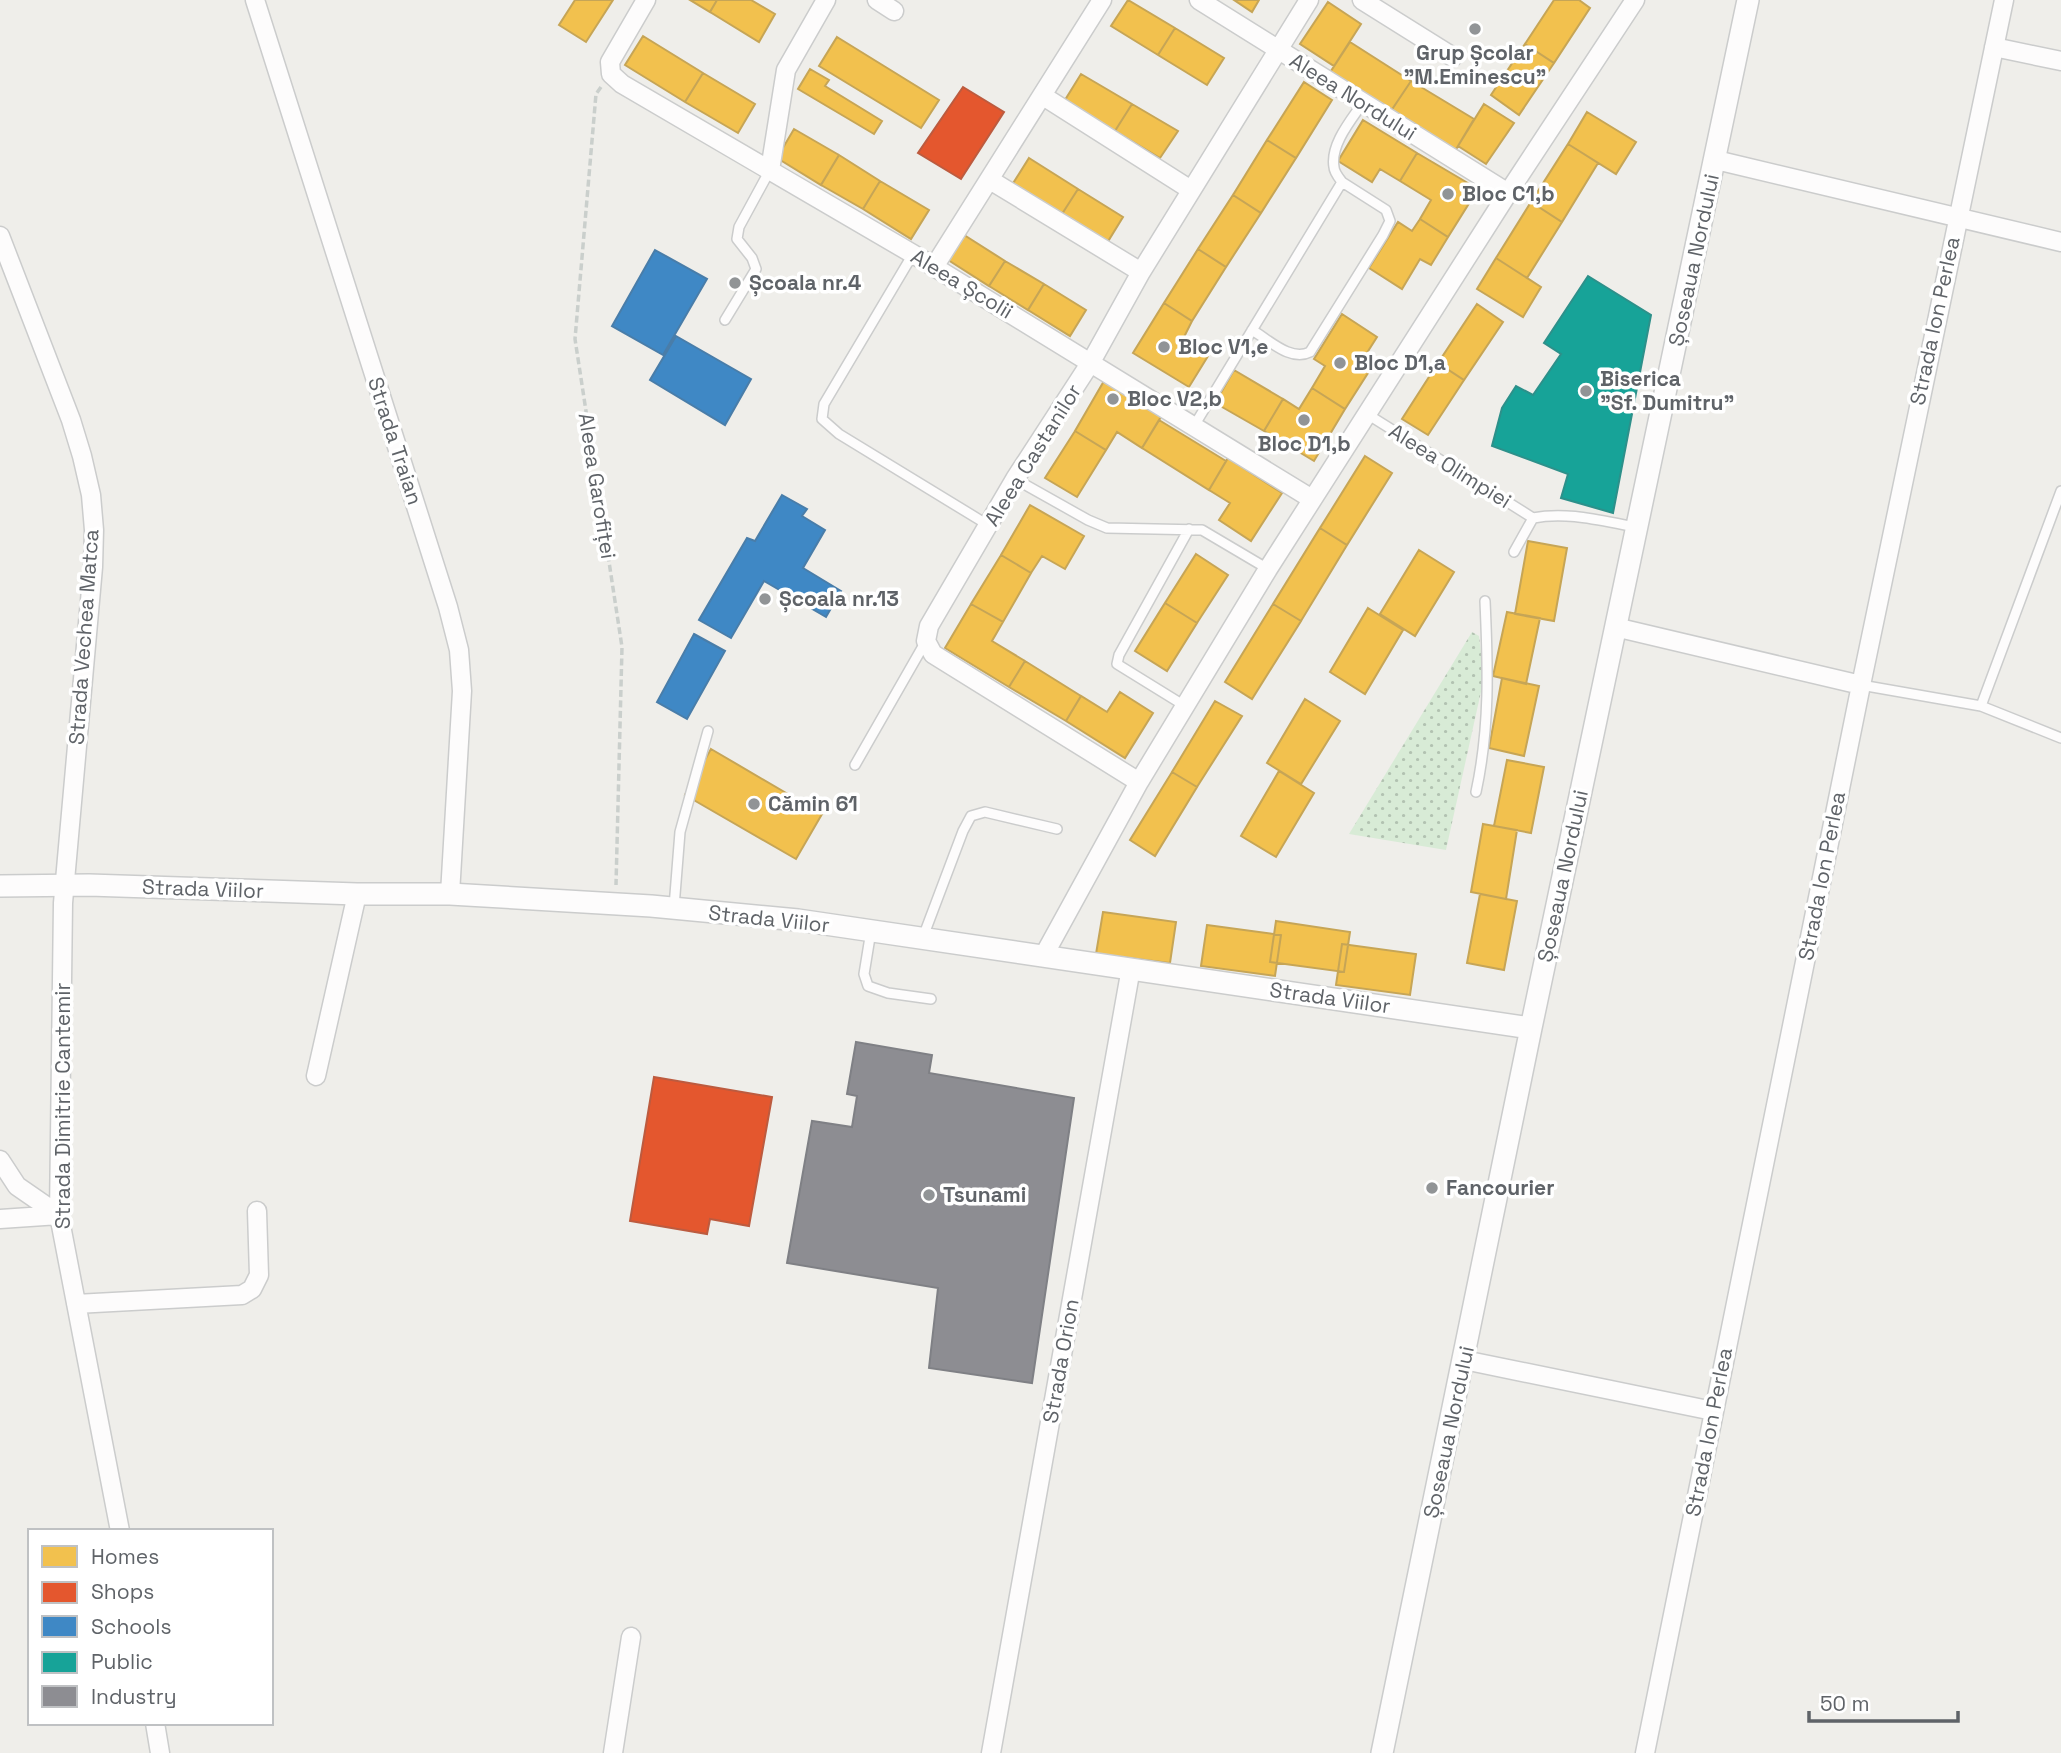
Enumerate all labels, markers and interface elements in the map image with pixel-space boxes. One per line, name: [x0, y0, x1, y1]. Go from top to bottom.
marker: Grup Școlar "M.Eminescu": [1467, 21, 1483, 37]
place label: Grup Școlar "M.Eminescu": [1404, 39, 1546, 90]
street label: Aleea Nordului: [1285, 47, 1422, 146]
street label: Șoseaua Nordului: [1662, 171, 1725, 349]
place label: Bloc C1,b: [1462, 180, 1555, 207]
marker: Bloc C1,b: [1440, 186, 1456, 202]
street label: Strada Ion Perlea: [1903, 234, 1966, 408]
street label: Aleea Școlii: [906, 243, 1018, 325]
place label: Școala nr.4: [749, 269, 861, 297]
marker: Școala nr.4: [727, 275, 743, 291]
place label: Bloc V1,e: [1178, 333, 1268, 360]
marker: Bloc V1,e: [1156, 339, 1172, 355]
place label: Bloc D1,a: [1354, 349, 1446, 376]
marker: Bloc D1,a: [1332, 355, 1348, 371]
place label: Biserica "Sf. Dumitru": [1600, 365, 1734, 416]
street label: Strada Traian: [362, 374, 429, 508]
street label: Aleea Castanilor: [978, 379, 1087, 531]
marker: Biserica "Sf. Dumitru": [1578, 383, 1594, 399]
place label: Bloc V2,b: [1127, 385, 1222, 412]
marker: Bloc V2,b: [1105, 391, 1121, 407]
street label: Aleea Garofiței: [573, 411, 622, 561]
marker: Bloc D1,b: [1296, 412, 1312, 428]
street label: Aleea Olimpiei: [1384, 417, 1517, 514]
place label: Bloc D1,b: [1257, 430, 1351, 457]
street label: Strada Vechea Matca: [62, 528, 105, 746]
place label: Școala nr.13: [779, 585, 899, 613]
marker: Școala nr.13: [757, 591, 773, 607]
street label: Șoseaua Nordului: [1531, 787, 1594, 965]
street label: Strada Ion Perlea: [1792, 789, 1851, 963]
place label: Cămin 61: [768, 790, 858, 817]
marker: Cămin 61: [746, 796, 762, 812]
street label: Strada Viilor: [142, 873, 264, 904]
street label: Strada Viilor: [707, 899, 831, 938]
street label: Strada Viilor: [1268, 976, 1392, 1019]
street label: Strada Dimitrie Cantemir: [49, 983, 76, 1229]
place label: Fancourier: [1446, 1174, 1555, 1201]
marker: Fancourier: [1424, 1180, 1440, 1196]
place label: Tsunami: [943, 1181, 1026, 1208]
marker: Tsunami: [921, 1187, 937, 1203]
street label: Strada Orion: [1036, 1297, 1085, 1425]
street label: Șoseaua Nordului: [1417, 1343, 1480, 1521]
street label: Strada Ion Perlea: [1679, 1345, 1738, 1519]
legend: [28, 1529, 273, 1725]
text: Homes: [91, 1543, 159, 1570]
text: Shops: [91, 1578, 154, 1605]
text: Schools: [91, 1613, 171, 1640]
text: Public: [91, 1648, 153, 1675]
scale bar: [1809, 1680, 1958, 1724]
text: Industry: [91, 1683, 177, 1710]
text: 50 m: [1820, 1690, 1870, 1717]

